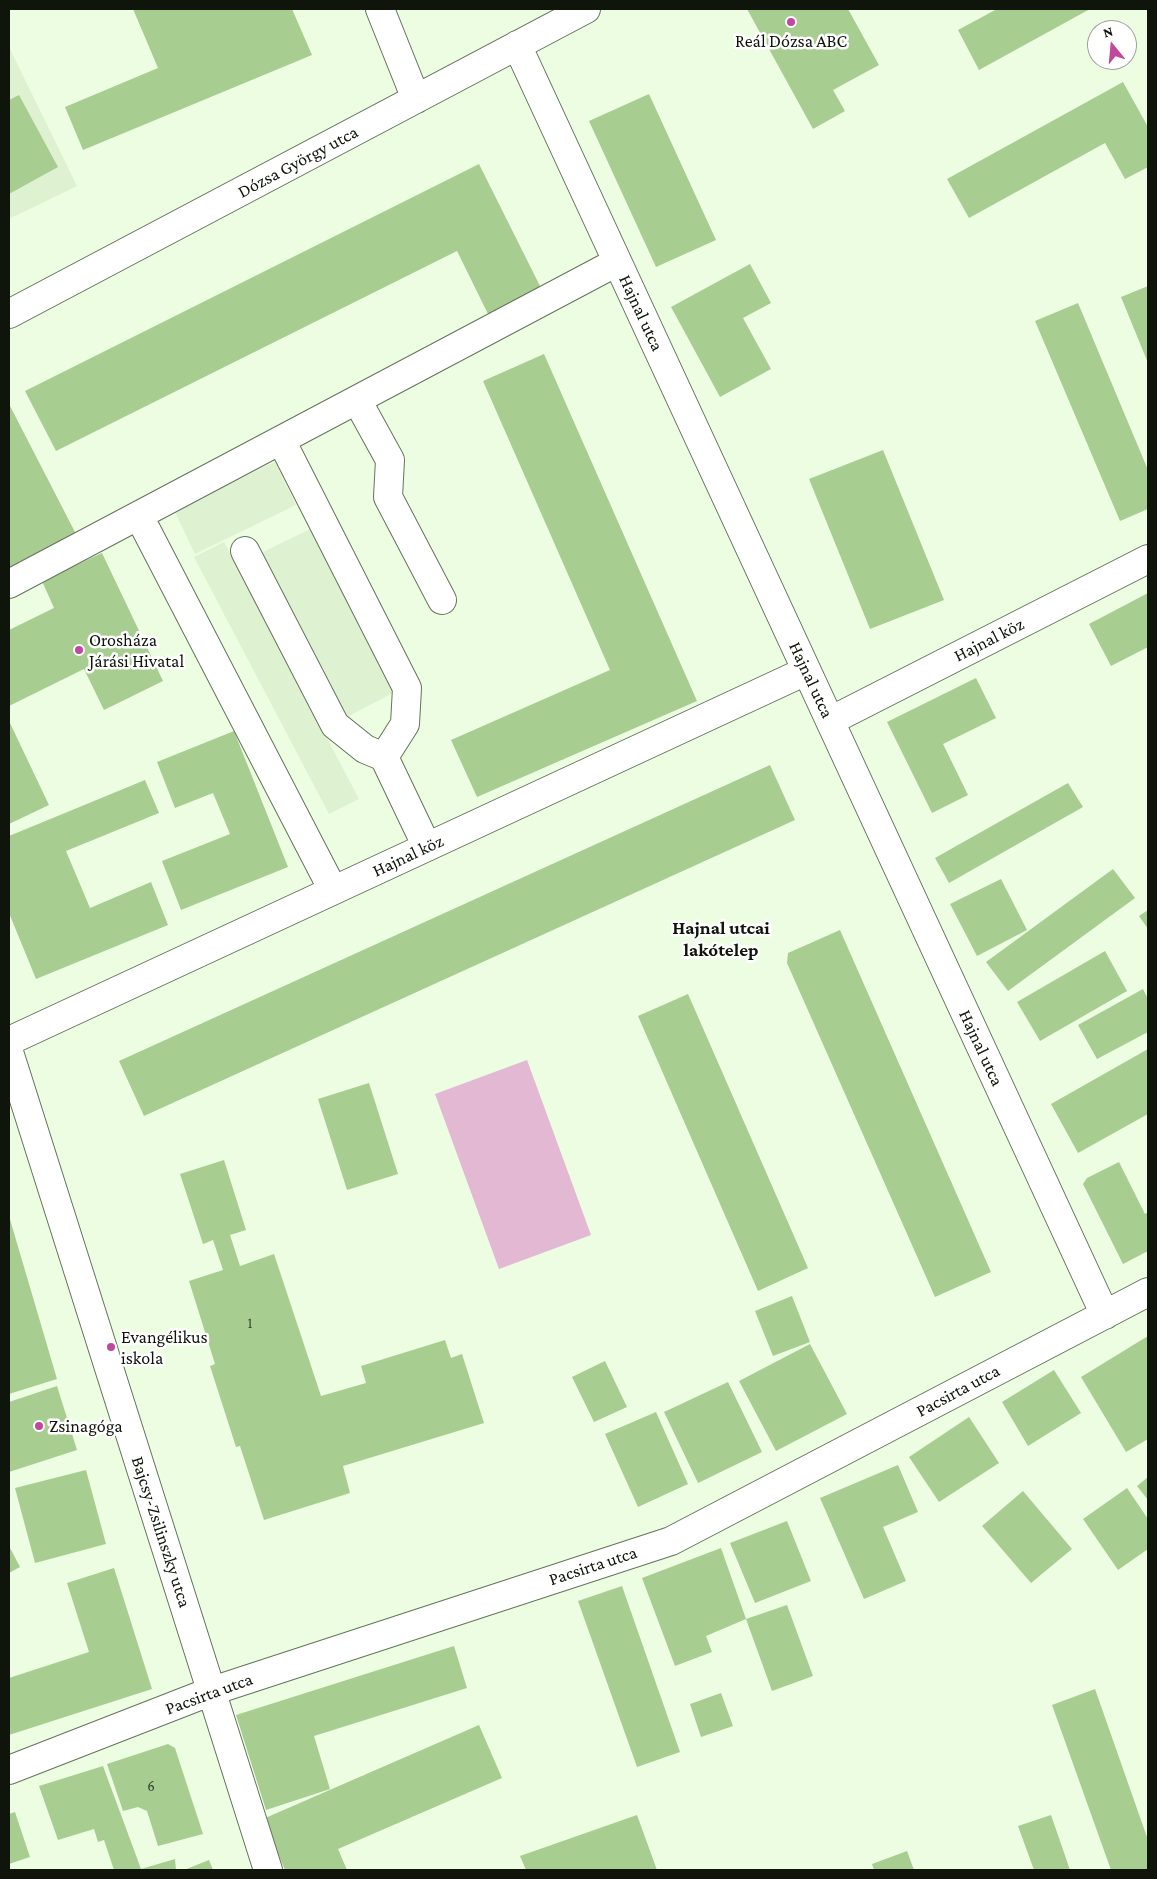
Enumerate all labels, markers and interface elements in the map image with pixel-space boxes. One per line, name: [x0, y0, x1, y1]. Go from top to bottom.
marker: Reál Dózsa ABC: [785, 16, 797, 28]
north arrow: [1087, 20, 1137, 70]
text: N: [1101, 23, 1115, 41]
place label: Reál Dózsa ABC: [735, 30, 847, 52]
street label: Dózsa György utca: [234, 121, 362, 203]
street label: Hajnal utca: [614, 271, 668, 355]
street label: Hajnal köz: [950, 613, 1028, 667]
place label: Orosháza Járási Hivatal: [89, 629, 184, 672]
street label: Hajnal utca: [784, 638, 838, 722]
marker: Orosháza Járási Hivatal: [73, 644, 85, 656]
street label: Hajnal köz: [369, 830, 447, 882]
district label: Hajnal utcai lakótelep: [672, 917, 770, 961]
street label: Hajnal utca: [954, 1006, 1008, 1090]
house number: 1: [248, 1314, 252, 1332]
place label: Evangélikus iskola: [121, 1326, 208, 1368]
marker: Evangélikus iskola: [105, 1341, 117, 1353]
street label: Pacsirta utca: [913, 1360, 1003, 1422]
place label: Zsinagóga: [49, 1415, 123, 1437]
marker: Zsinagóga: [33, 1420, 45, 1432]
street label: Bajcsy-Zsilinszky utca: [126, 1454, 196, 1610]
street label: Pacsirta utca: [546, 1542, 640, 1590]
street label: Pacsirta utca: [162, 1668, 256, 1720]
house number: 6: [147, 1777, 155, 1795]

